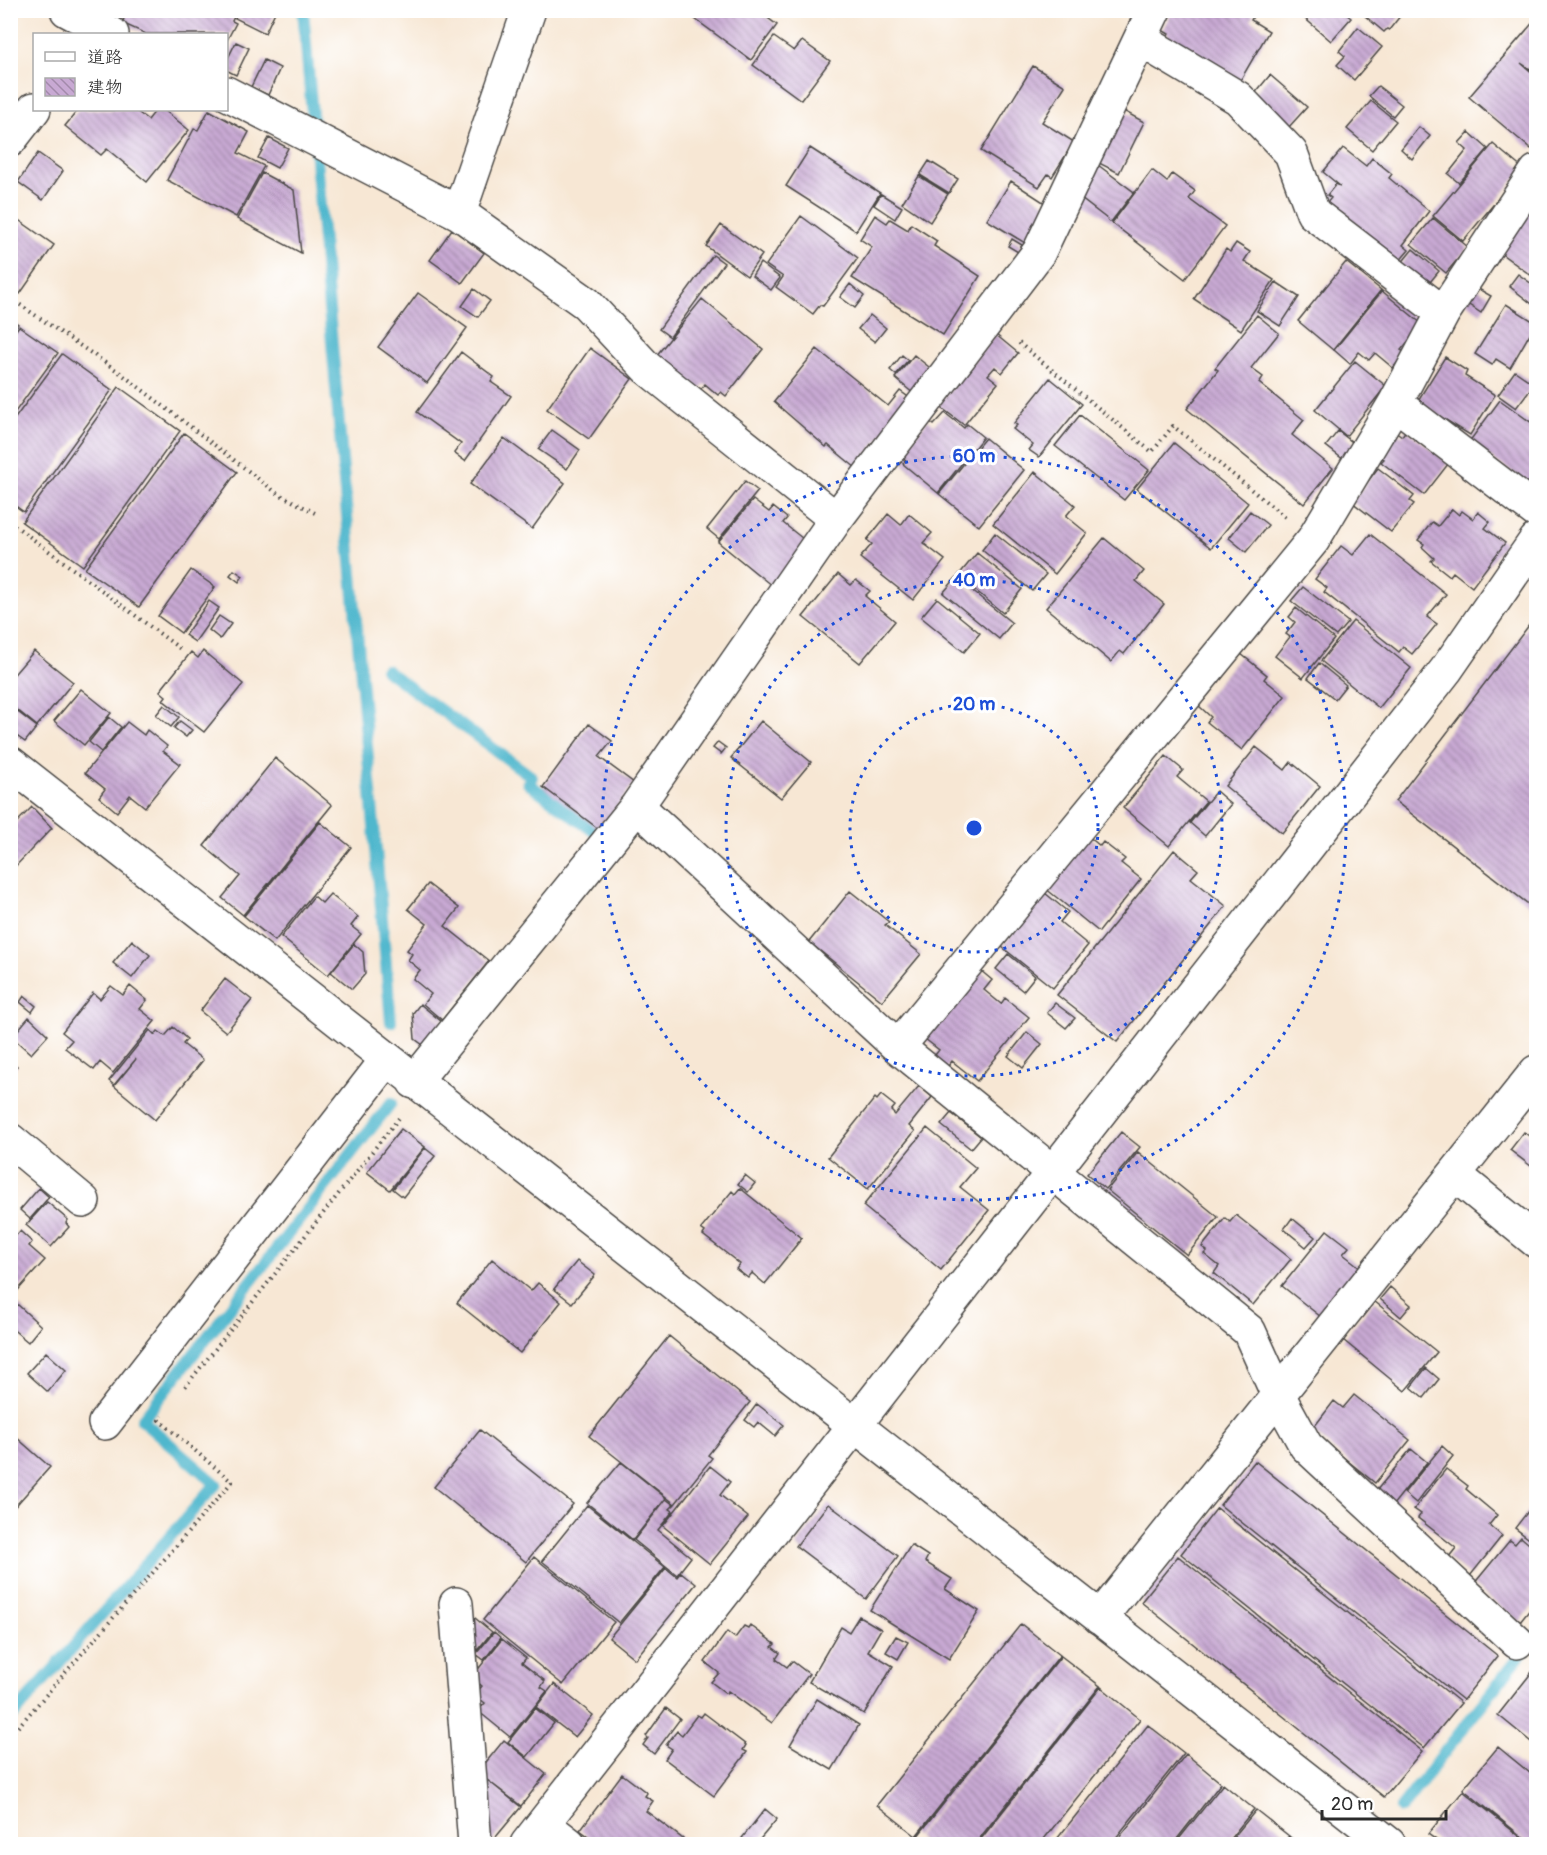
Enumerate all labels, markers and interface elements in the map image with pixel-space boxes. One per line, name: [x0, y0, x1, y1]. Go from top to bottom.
legend: [33, 33, 228, 111]
text: 道路: [87, 46, 123, 69]
text: 建物: [87, 76, 123, 99]
text: 60 m: [953, 445, 995, 468]
text: 40 m: [953, 569, 995, 592]
text: 20 m: [953, 693, 995, 716]
centre of rings: [964, 818, 984, 838]
scale bar: [1322, 1783, 1446, 1821]
text: 20 m: [1331, 1793, 1373, 1816]

